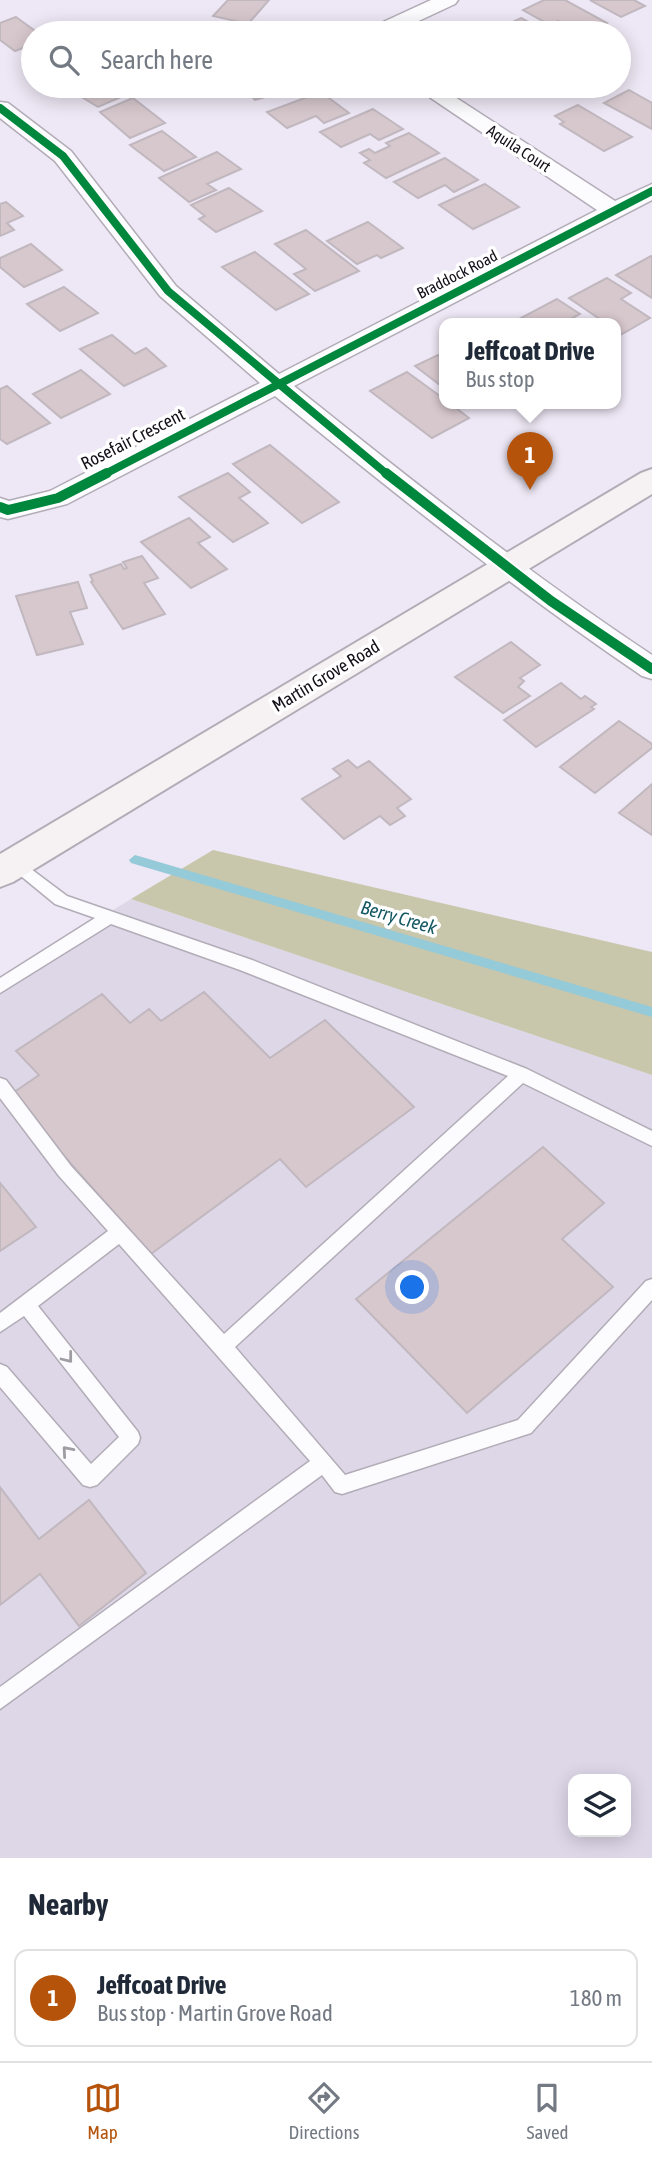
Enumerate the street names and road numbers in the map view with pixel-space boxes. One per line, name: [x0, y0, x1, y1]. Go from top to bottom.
street label: Aquila Court: [483, 121, 555, 176]
street label: Braddock Road: [414, 246, 500, 302]
street label: Rosefair Crescent: [77, 403, 188, 474]
street label: Martin Grove Road: [268, 635, 383, 716]

